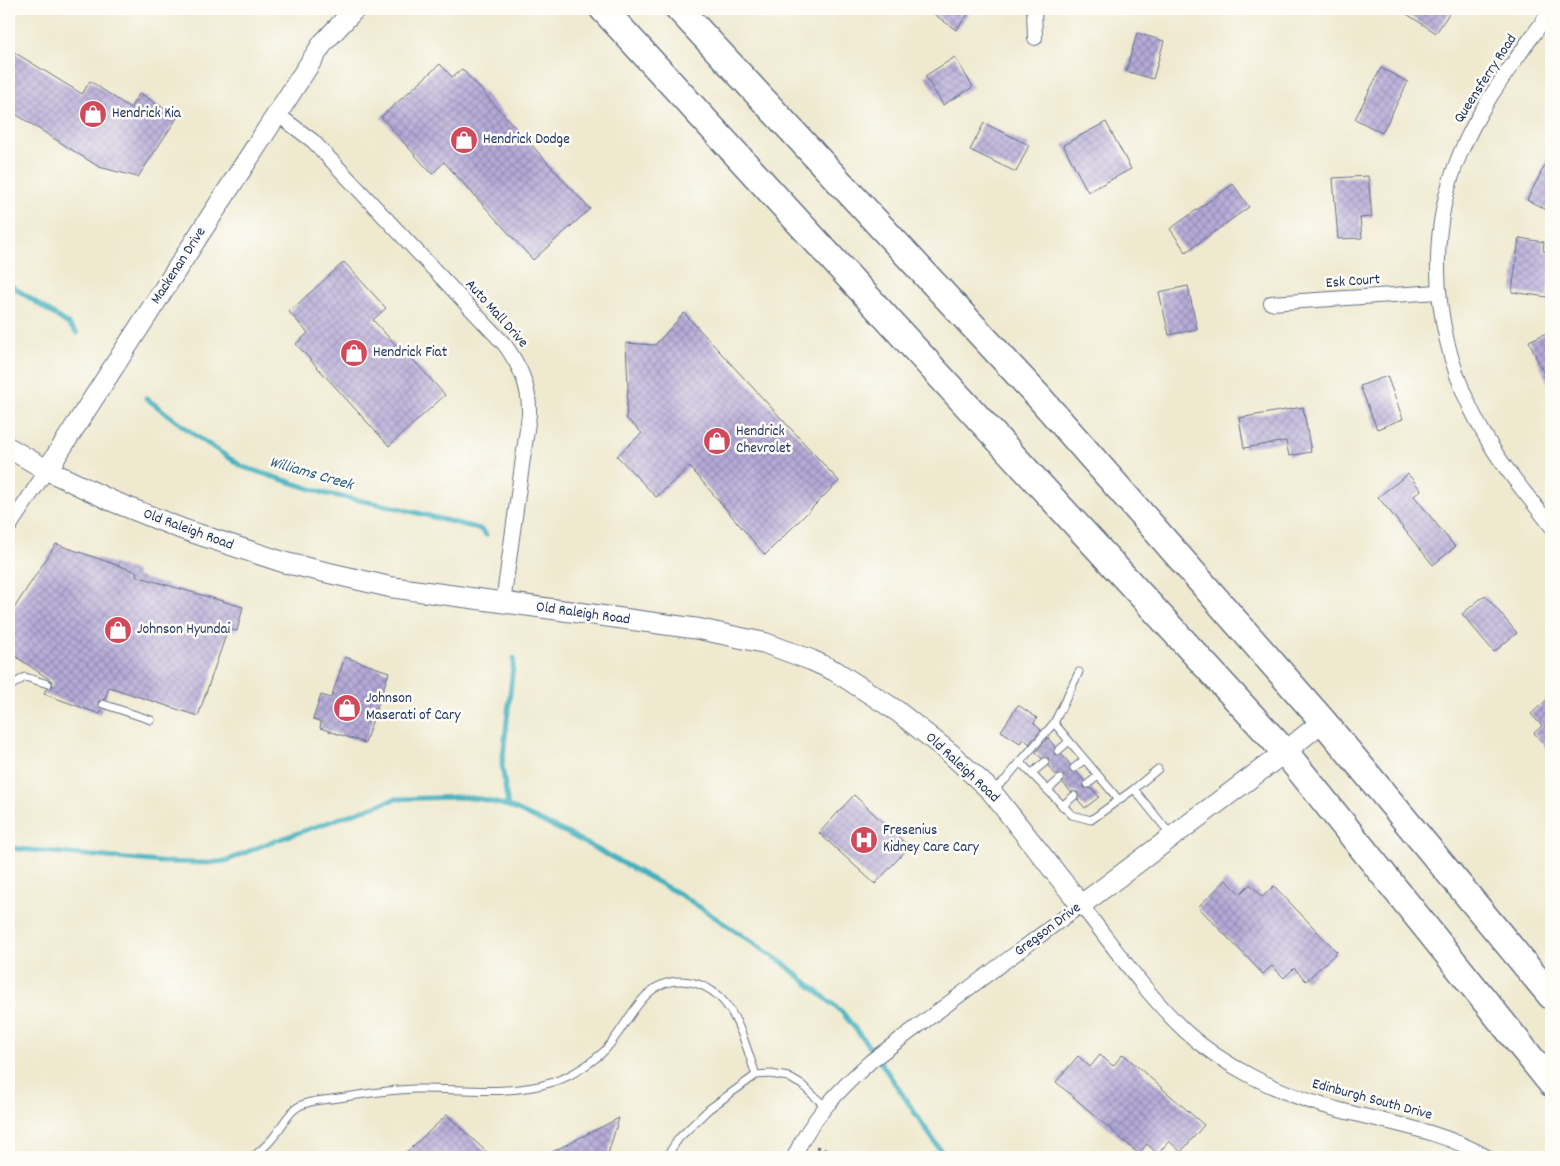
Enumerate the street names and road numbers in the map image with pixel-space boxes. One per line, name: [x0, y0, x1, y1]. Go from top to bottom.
street label: Queensferry Road: [1449, 30, 1523, 128]
street label: Mackenan Drive: [146, 223, 212, 309]
street label: Esk Court: [1325, 269, 1381, 295]
street label: Auto Mall Drive: [459, 275, 533, 353]
street label: Old Raleigh Road: [140, 503, 236, 557]
street label: Old Raleigh Road: [535, 597, 631, 631]
street label: Old Raleigh Road: [920, 728, 1004, 808]
street label: Gregson Drive: [1010, 897, 1086, 962]
street label: Edinburgh South Drive: [1310, 1073, 1435, 1127]

